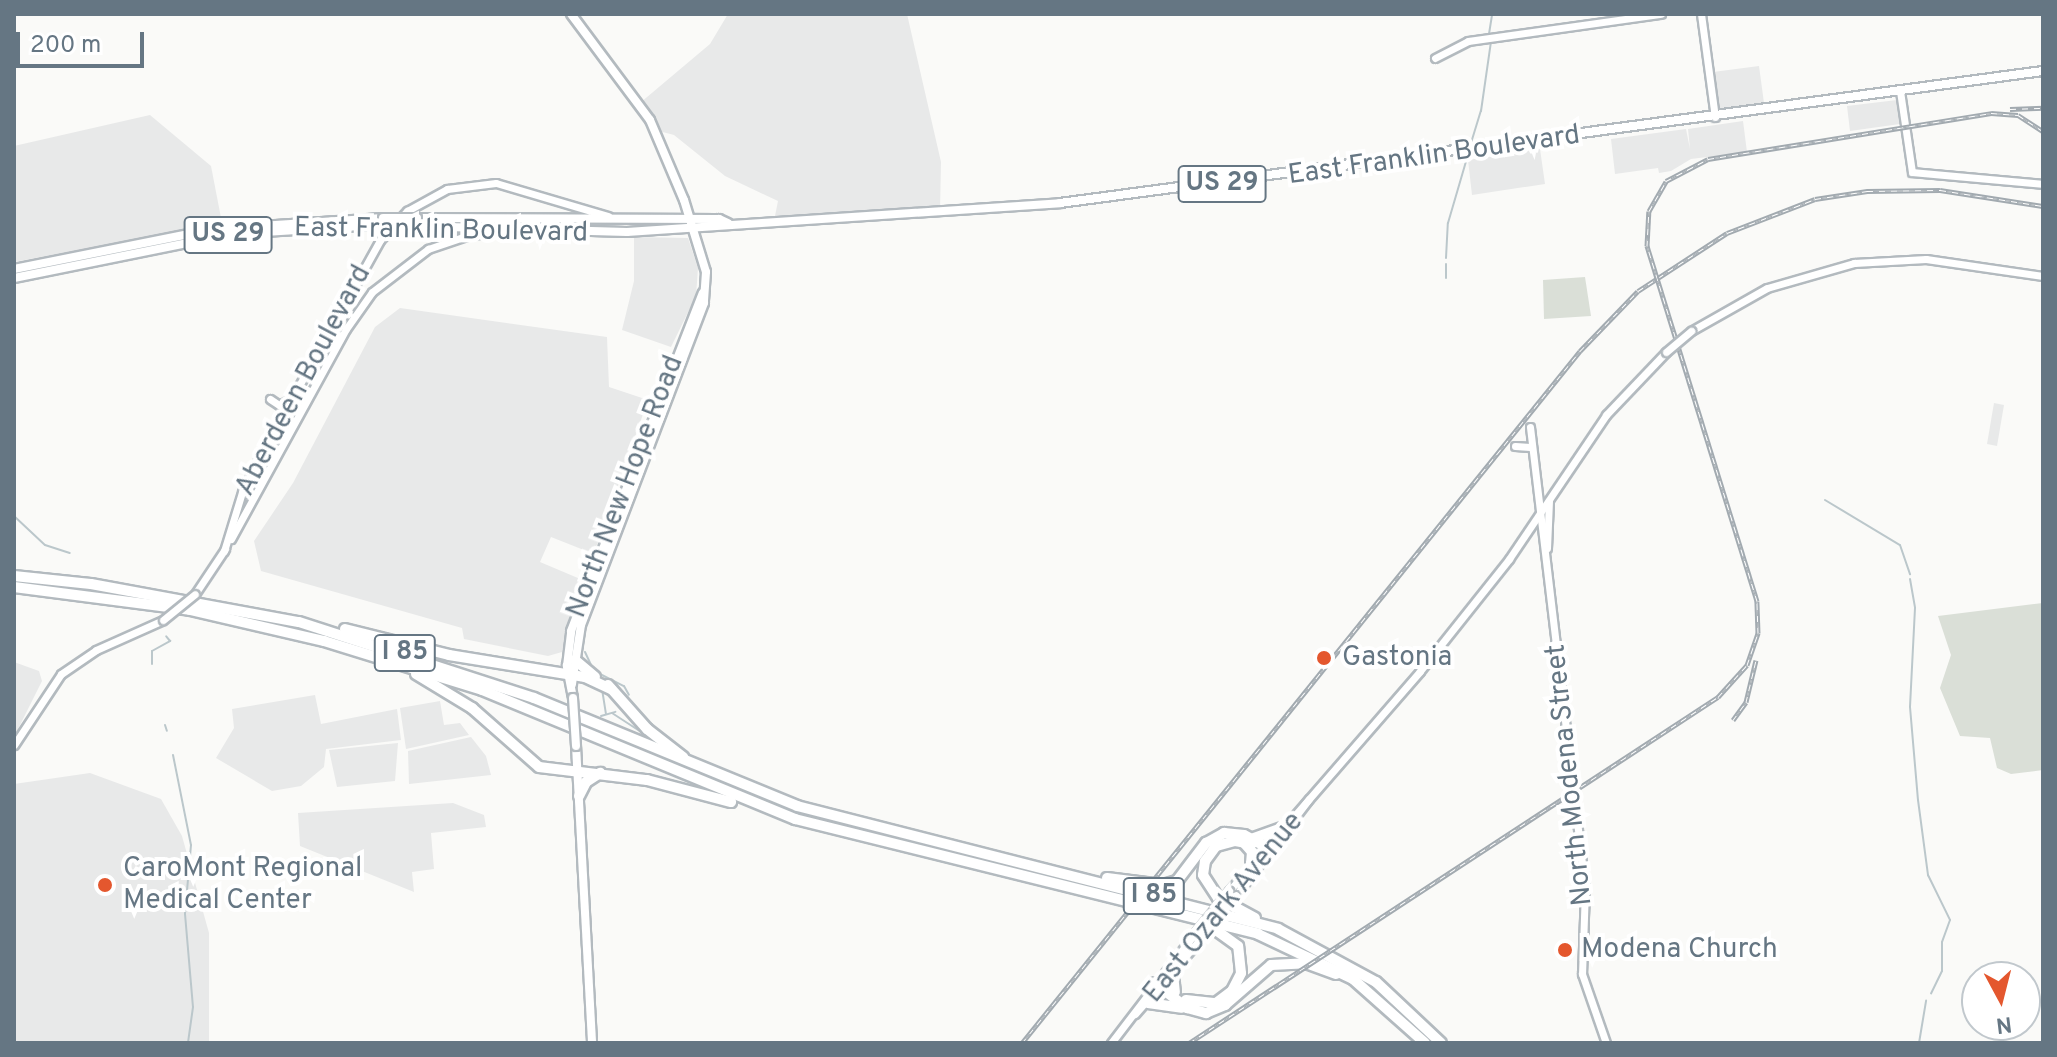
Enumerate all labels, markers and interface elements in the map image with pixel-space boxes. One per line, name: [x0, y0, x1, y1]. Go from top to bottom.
scale bar: [20, 16, 148, 66]
text: 200 m: [30, 31, 101, 61]
street label: East Franklin Boulevard: [1286, 119, 1582, 193]
road number: US 29: [1176, 162, 1268, 206]
street label: East Franklin Boulevard: [293, 212, 589, 250]
road number: US 29: [182, 213, 274, 257]
street label: Aberdeen Boulevard: [229, 260, 379, 502]
street label: North New Hope Road: [560, 351, 692, 623]
road number: I 85: [373, 631, 437, 675]
place label: Gastonia: [1342, 641, 1452, 675]
street label: North Modena Street: [1540, 642, 1600, 908]
marker: Gastonia: [1313, 647, 1335, 669]
street label: East Ozark Avenue: [1137, 806, 1311, 1010]
place label: CaroMont Regional Medical Center: [123, 852, 362, 918]
marker: CaroMont Regional Medical Center: [94, 874, 116, 896]
road number: I 85: [1122, 874, 1186, 918]
place label: Modena Church: [1581, 933, 1778, 967]
marker: Modena Church: [1556, 941, 1574, 959]
north arrow: [1961, 961, 2041, 1041]
text: N: [1994, 1009, 2013, 1038]

